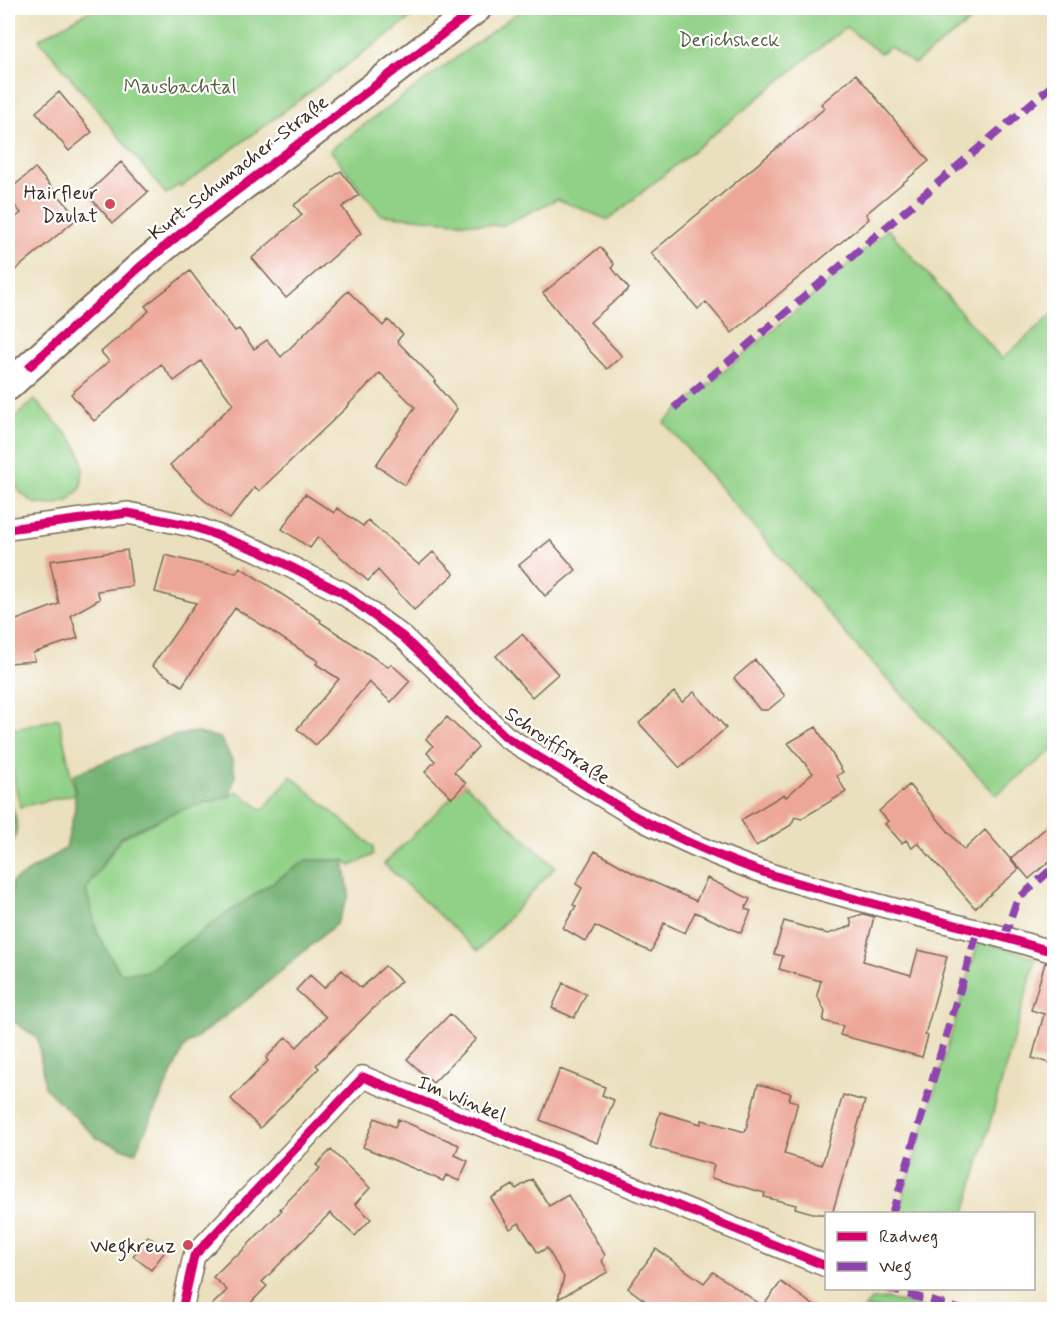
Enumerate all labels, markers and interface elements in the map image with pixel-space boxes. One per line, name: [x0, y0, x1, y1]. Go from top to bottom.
park label: Derichsheck: [678, 27, 780, 54]
park label: Mausbachtal: [124, 74, 237, 101]
street label: Kurt-Schumacher-Straße: [143, 89, 335, 247]
place label: Hairfleur Daulat: [24, 180, 98, 230]
marker: Hairfleur Daulat: [103, 197, 117, 211]
street label: Schroiffstraße: [499, 701, 615, 792]
street label: Im Winkel: [413, 1069, 510, 1129]
legend: [825, 1212, 1035, 1290]
text: Radweg: [879, 1225, 938, 1249]
place label: Wegkreuz: [90, 1233, 176, 1262]
marker: Wegkreuz: [181, 1238, 195, 1252]
text: Weg: [879, 1255, 912, 1281]

